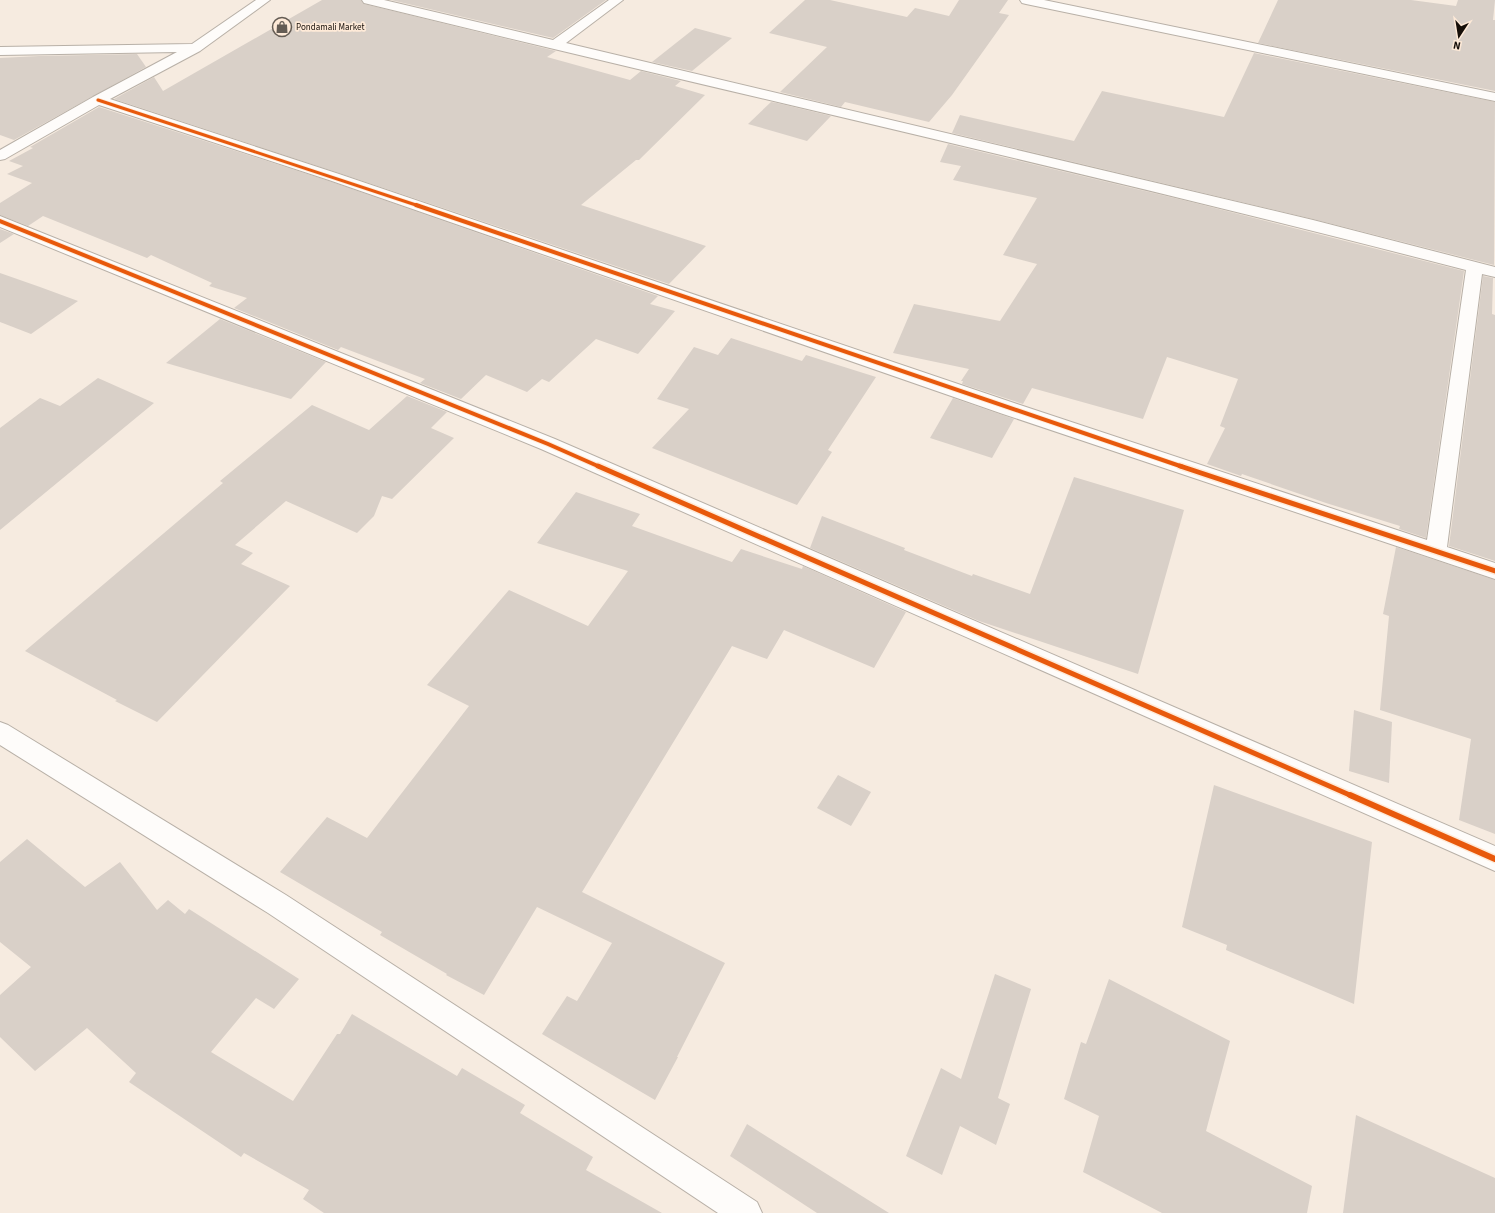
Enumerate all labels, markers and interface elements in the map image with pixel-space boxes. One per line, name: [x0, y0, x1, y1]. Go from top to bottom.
shop icon: Pondamali Market: [271, 16, 293, 38]
north arrow: [1439, 16, 1479, 56]
place label: Pondamali Market: [296, 21, 364, 34]
text: N: [1452, 37, 1462, 53]

